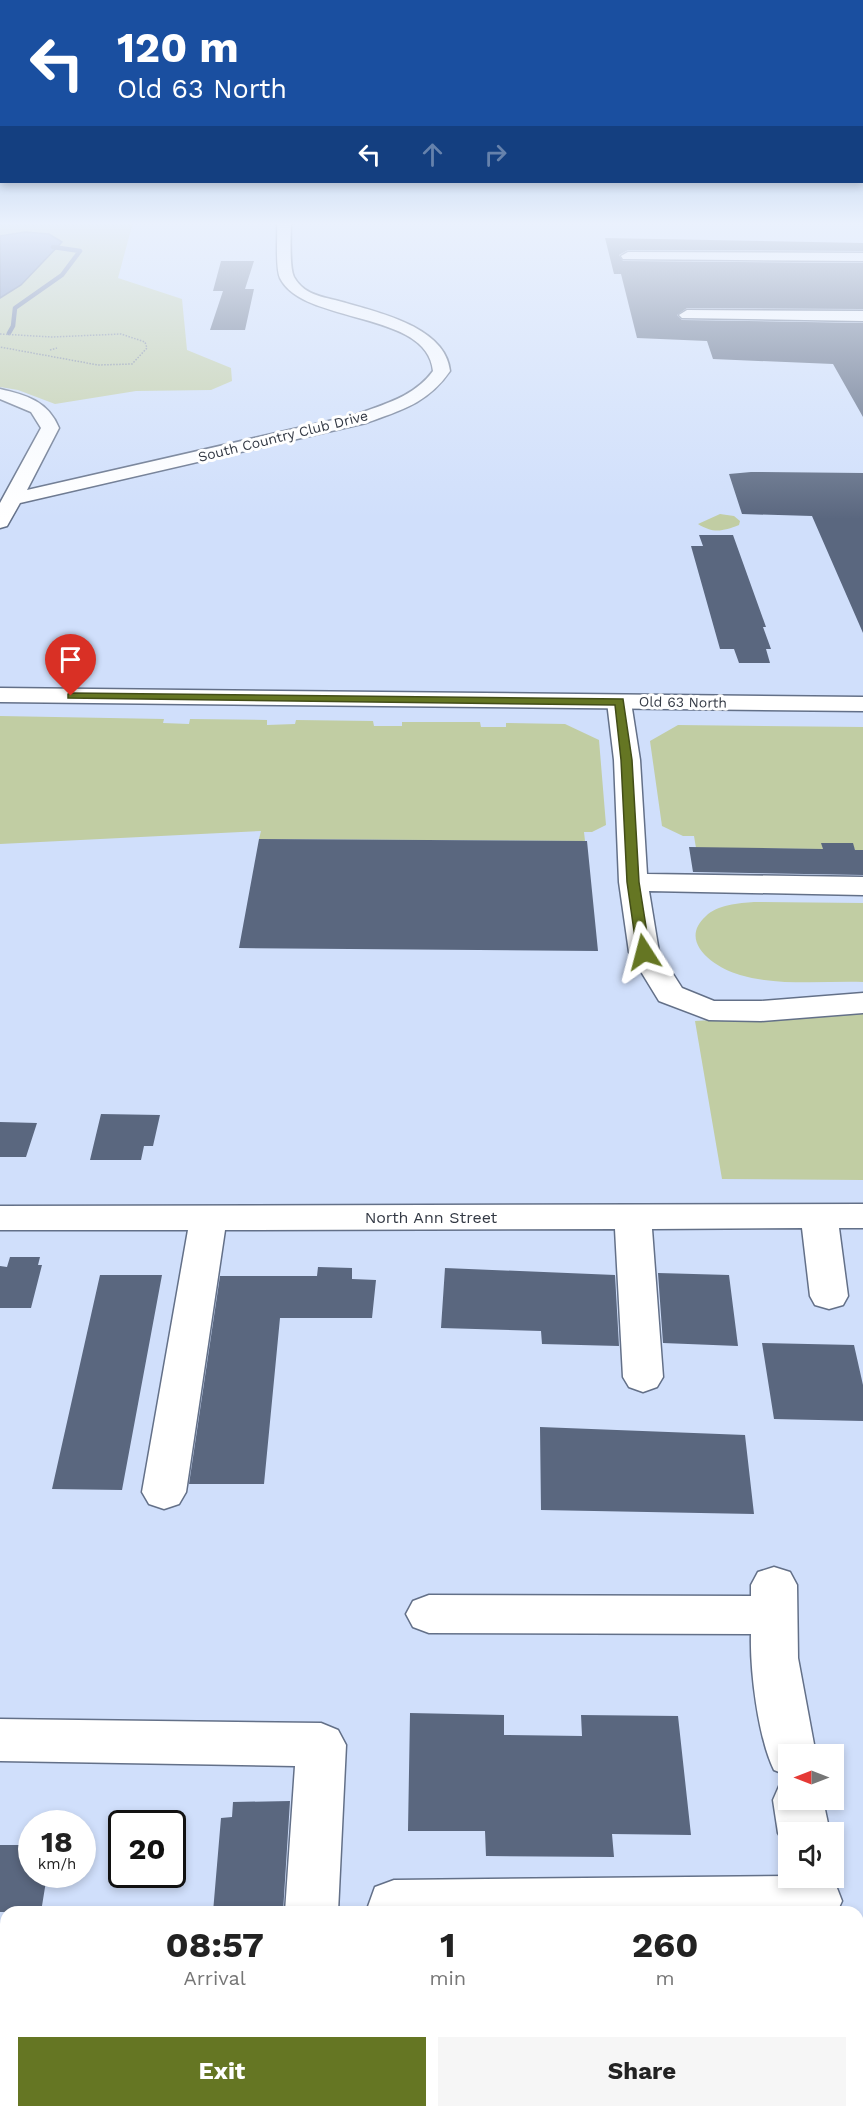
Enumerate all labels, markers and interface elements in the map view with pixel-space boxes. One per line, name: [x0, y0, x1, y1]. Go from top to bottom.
text: 120 m: [117, 23, 239, 72]
icon: left: [18, 24, 96, 102]
text: Old 63 North: [117, 73, 287, 105]
icon: left: [353, 138, 386, 171]
icon: ahead: [416, 138, 449, 171]
icon: right: [479, 138, 512, 171]
street label: South Country Club Drive: [196, 407, 370, 465]
pin: [45, 634, 96, 696]
icon: arrive: [54, 643, 87, 676]
street label: Old 63 North: [639, 693, 727, 711]
position arrow: [612, 920, 676, 984]
street label: North Ann Street: [365, 1208, 498, 1227]
north arrow: [778, 1744, 844, 1810]
map controls: [778, 1744, 844, 1888]
speed limit sign: 20: [108, 1810, 186, 1888]
button: sound: [778, 1822, 844, 1888]
text: 18: [41, 1824, 73, 1859]
text: km/h: [38, 1855, 76, 1873]
text: 08:57: [165, 1924, 264, 1966]
text: 1: [440, 1924, 456, 1966]
text: 260: [632, 1924, 698, 1966]
text: Arrival: [183, 1966, 246, 1990]
text: min: [429, 1966, 466, 1990]
text: m: [656, 1966, 675, 1990]
button: Exit: [18, 2037, 426, 2106]
button: Share: [438, 2037, 846, 2106]

